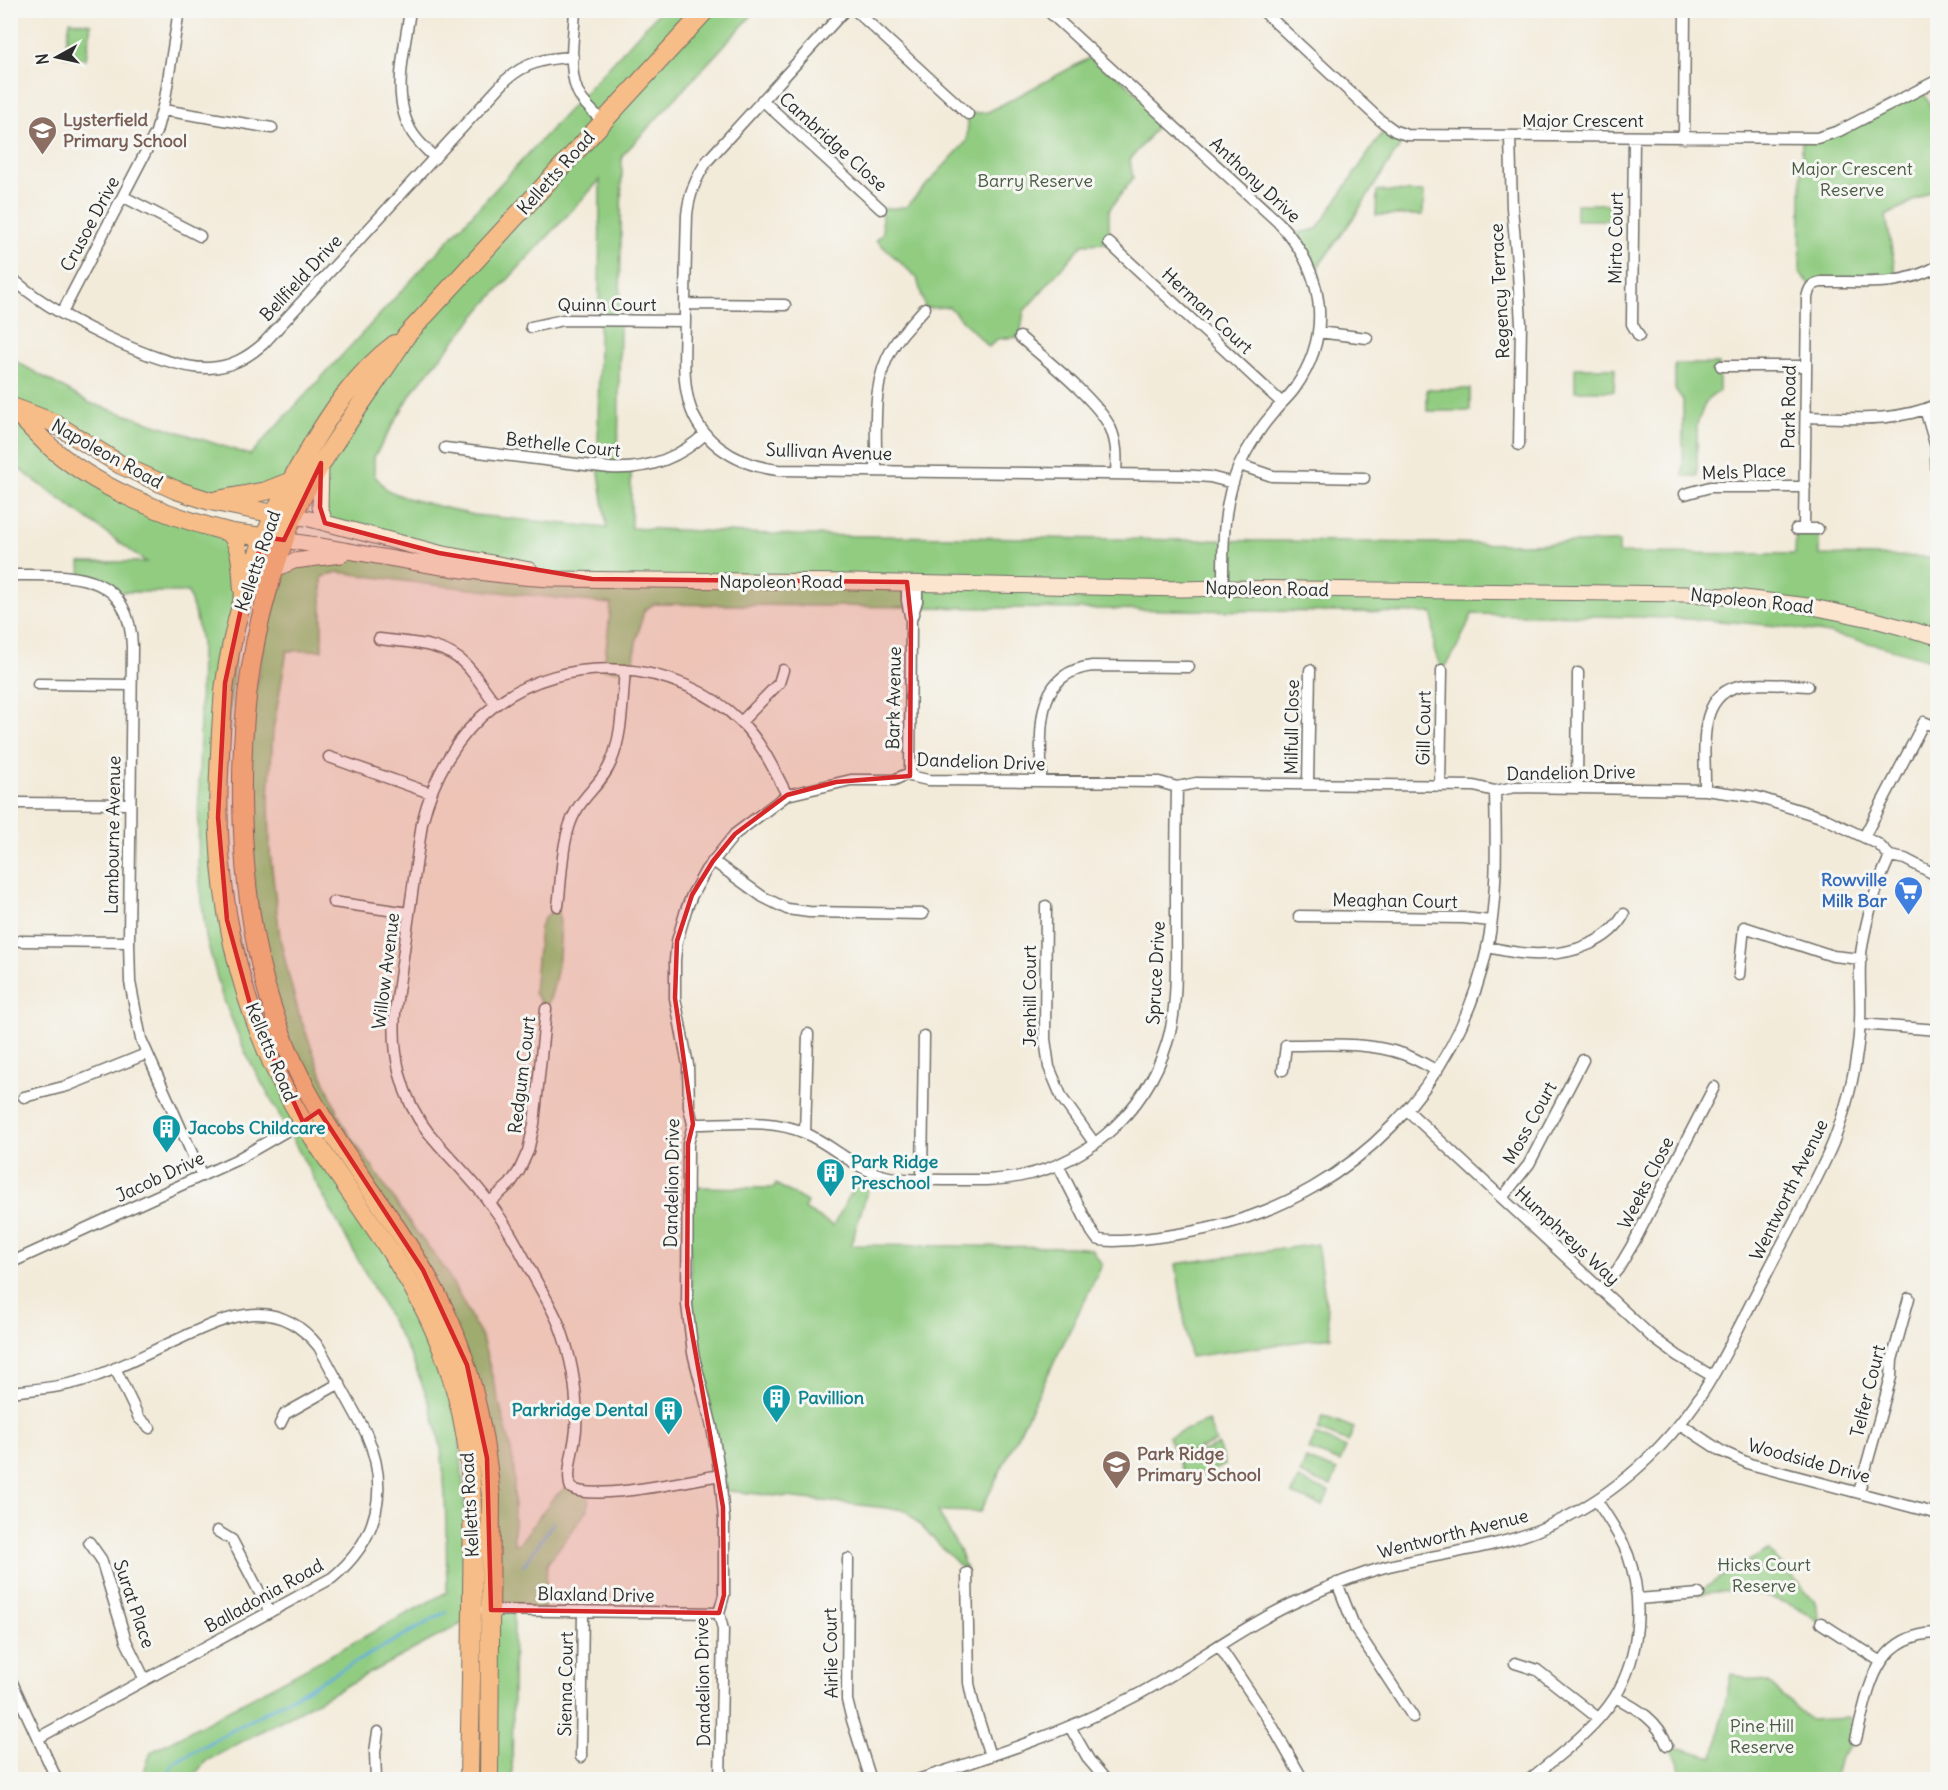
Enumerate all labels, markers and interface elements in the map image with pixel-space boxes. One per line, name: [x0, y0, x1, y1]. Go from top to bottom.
north arrow: [27, 27, 87, 87]
text: N: [31, 52, 53, 66]
street label: Cambridge Close: [775, 87, 892, 196]
place label: Lysterfield Primary School: [63, 108, 187, 152]
street label: Major Crescent: [1522, 109, 1644, 132]
school or university icon: Lysterfield Primary School: [26, 114, 58, 156]
street label: Kelletts Road: [512, 126, 600, 219]
street label: Anthony Drive: [1205, 132, 1306, 228]
park label: Major Crescent Reserve: [1791, 157, 1913, 201]
park label: Barry Reserve: [977, 169, 1093, 192]
street label: Crusoe Drive: [55, 172, 124, 275]
street label: Mirto Court: [1603, 192, 1628, 284]
street label: Regency Terrace: [1484, 223, 1515, 359]
street label: Bellfield Drive: [254, 229, 347, 326]
street label: Herman Court: [1157, 263, 1258, 359]
street label: Quinn Court: [558, 293, 656, 316]
street label: Park Road: [1776, 365, 1801, 449]
street label: Napoleon Road: [48, 414, 167, 494]
street label: Bethelle Court: [504, 427, 622, 462]
street label: Sullivan Avenue: [765, 438, 893, 465]
street label: Mels Place: [1701, 459, 1786, 484]
street label: Kelletts Road: [230, 507, 286, 614]
street label: Napoleon Road: [719, 570, 843, 593]
street label: Napoleon Road: [1205, 576, 1329, 601]
street label: Napoleon Road: [1689, 583, 1815, 618]
street label: Bark Avenue: [881, 646, 906, 750]
street label: Milfull Close: [1279, 679, 1304, 775]
street label: Gill Court: [1411, 690, 1436, 766]
street label: Dandelion Drive: [916, 748, 1046, 775]
street label: Lambourne Avenue: [100, 756, 125, 914]
street label: Dandelion Drive: [1506, 760, 1636, 785]
place label: Rowville Milk Bar: [1821, 868, 1888, 912]
supermarket icon: Rowville Milk Bar: [1892, 874, 1924, 916]
street label: Meaghan Court: [1332, 888, 1458, 913]
street label: Willow Avenue: [367, 911, 404, 1031]
street label: Spruce Drive: [1141, 921, 1170, 1025]
street label: Jenhill Court: [1018, 945, 1041, 1047]
street label: Kelletts Road: [240, 999, 303, 1105]
street label: Redgum Court: [503, 1015, 540, 1135]
street label: Moss Court: [1497, 1077, 1562, 1168]
building icon: Jacobs Childcare: [151, 1112, 183, 1154]
street label: Wentworth Avenue: [1744, 1115, 1833, 1264]
place label: Jacobs Childcare: [188, 1116, 326, 1139]
street label: Dandelion Drive: [659, 1118, 684, 1248]
street label: Weeks Close: [1612, 1133, 1679, 1233]
street label: Jacob Drive: [112, 1146, 208, 1207]
place label: Park Ridge Preschool: [851, 1150, 939, 1194]
building icon: Park Ridge Preschool: [814, 1156, 846, 1198]
street label: Humphreys Way: [1510, 1181, 1625, 1290]
street label: Telfer Court: [1845, 1342, 1890, 1439]
building icon: Pavillion: [761, 1382, 793, 1424]
place label: Pavillion: [798, 1386, 865, 1409]
building icon: Parkridge Dental: [653, 1394, 685, 1436]
place label: Parkridge Dental: [512, 1398, 648, 1421]
street label: Woodside Drive: [1745, 1433, 1873, 1488]
place label: Park Ridge Primary School: [1137, 1442, 1261, 1486]
school or university icon: Park Ridge Primary School: [1100, 1448, 1132, 1490]
street label: Kelletts Road: [455, 1452, 484, 1558]
street label: Wentworth Avenue: [1375, 1504, 1531, 1563]
street label: Balladonia Road: [200, 1553, 328, 1638]
park label: Hicks Court Reserve: [1717, 1553, 1811, 1597]
street label: Surat Place: [109, 1557, 160, 1651]
street label: Blaxland Drive: [537, 1582, 655, 1607]
street label: Airlie Court: [818, 1607, 843, 1699]
street label: Dandelion Drive: [690, 1617, 715, 1747]
street label: Sienna Court: [553, 1631, 578, 1737]
park label: Pine Hill Reserve: [1730, 1714, 1794, 1758]

